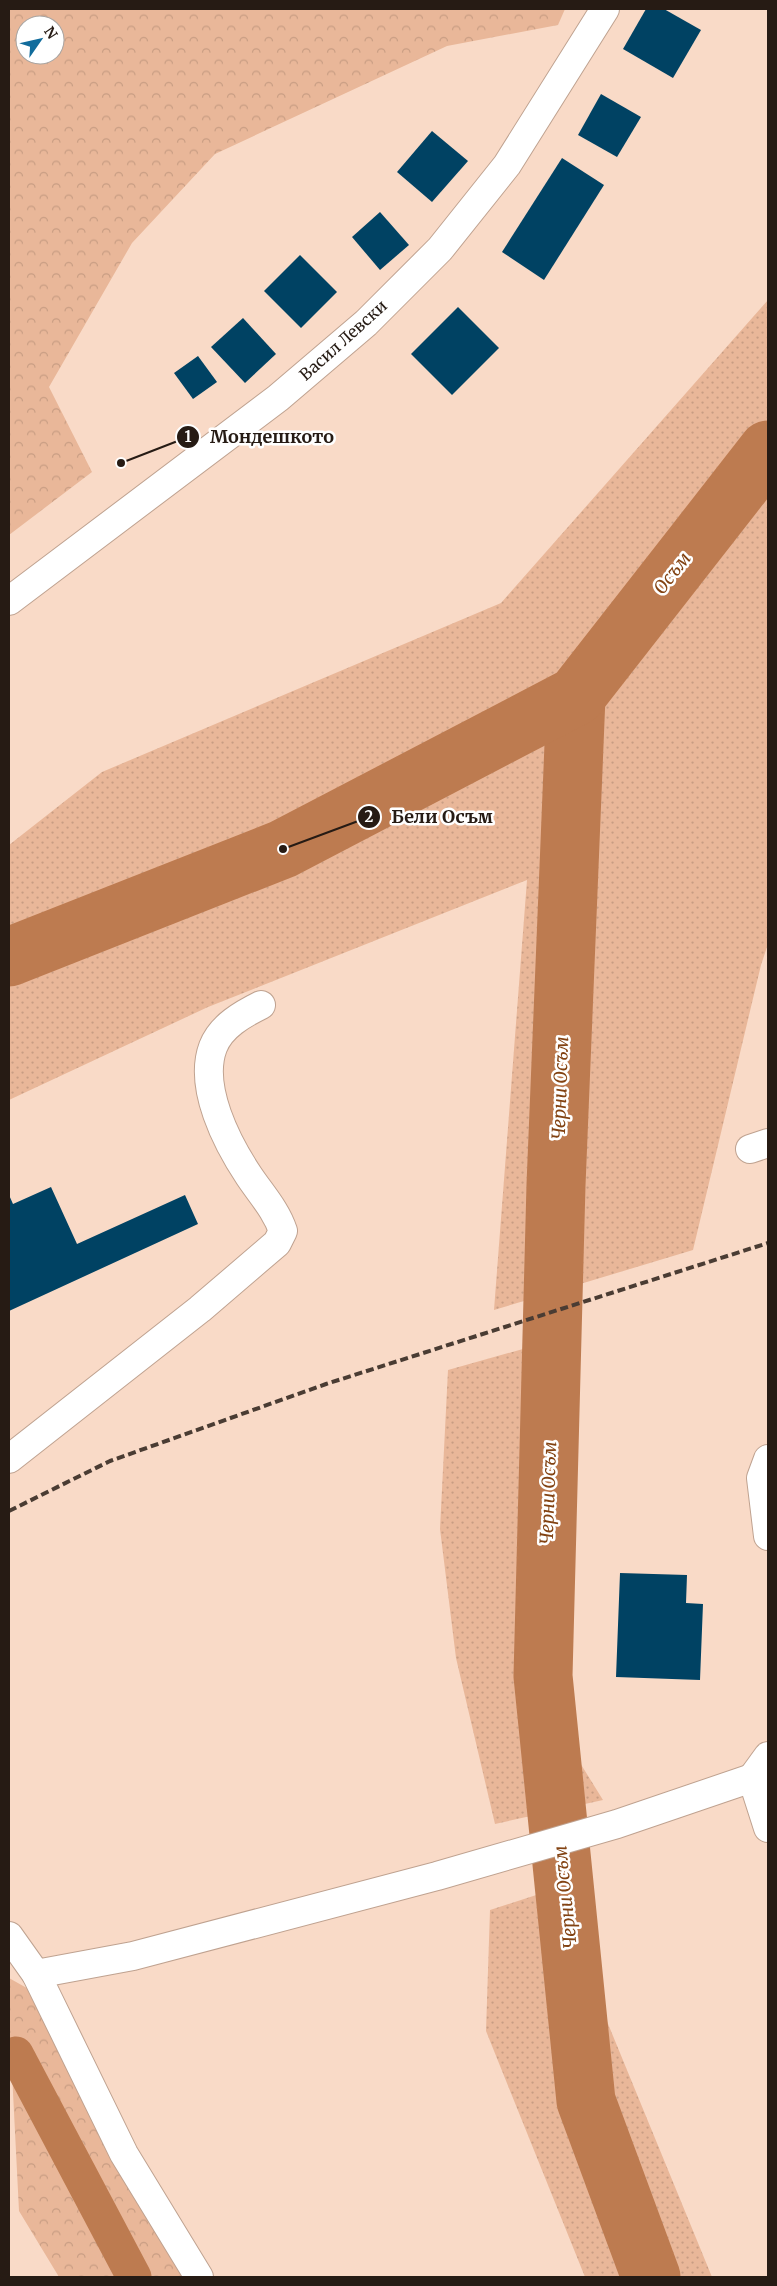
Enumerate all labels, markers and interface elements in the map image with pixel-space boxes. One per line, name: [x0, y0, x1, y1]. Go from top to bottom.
north arrow: [15, 15, 65, 65]
text: N: [40, 23, 61, 42]
street label: Васил Левски: [295, 296, 391, 384]
callout: Мондешкото: [175, 421, 344, 454]
text: Мондешкото: [210, 425, 334, 448]
text: 1: [185, 427, 192, 446]
water label: Осъм: [648, 547, 696, 599]
callout: Бели Осъм: [356, 800, 503, 833]
text: Бели Осъм: [391, 805, 493, 828]
text: 2: [365, 807, 374, 826]
water label: Черни Осъм: [547, 1036, 573, 1140]
water label: Черни Осъм: [535, 1441, 561, 1545]
water label: Черни Осъм: [548, 1844, 582, 1950]

